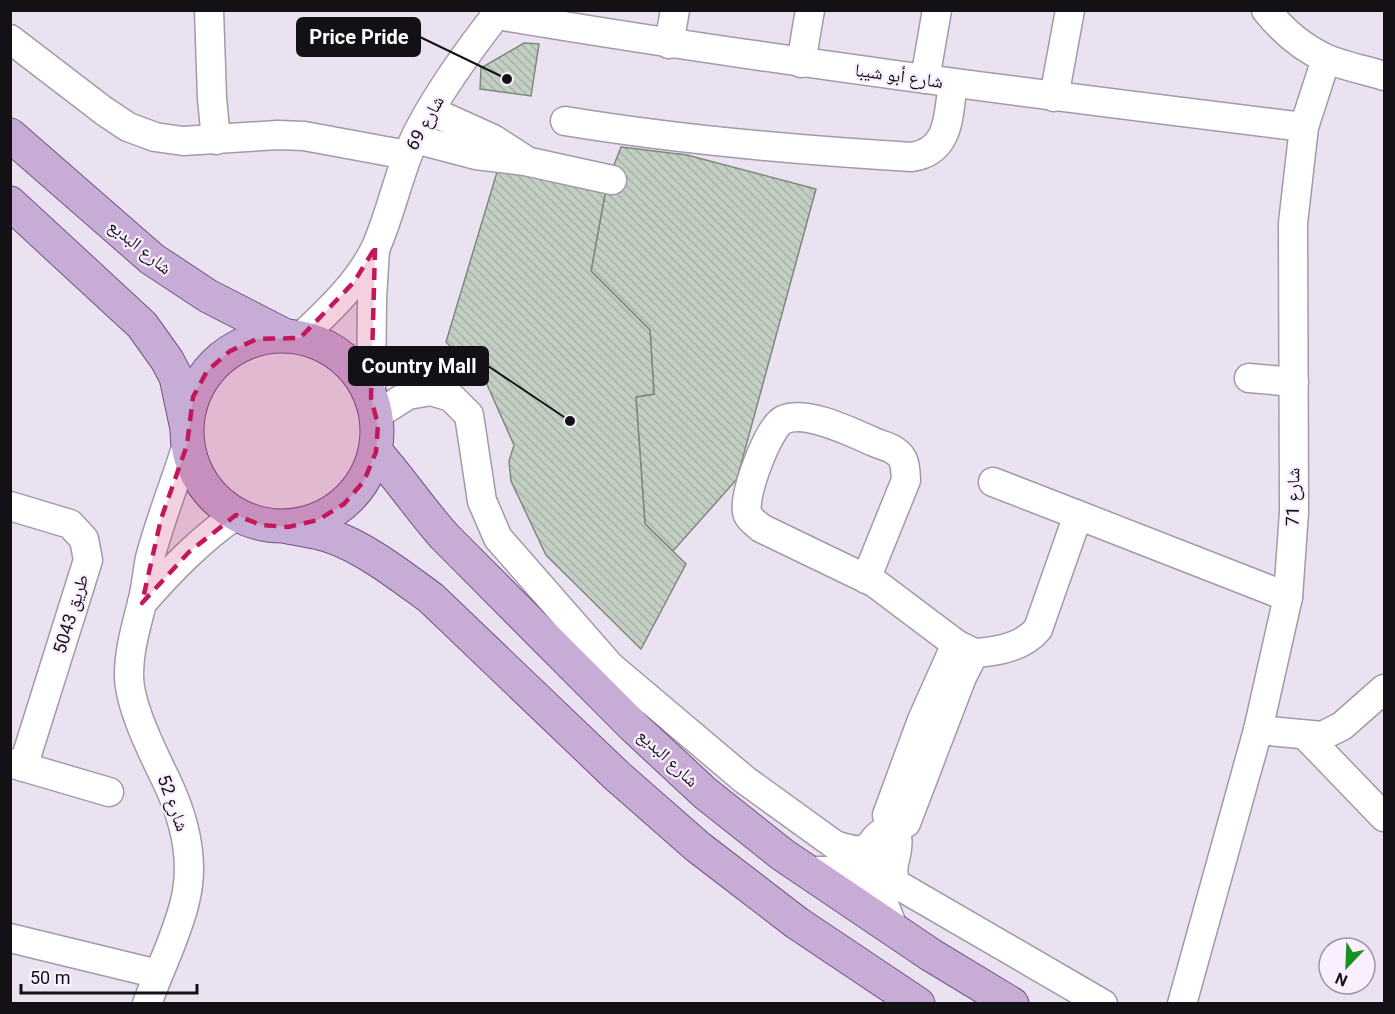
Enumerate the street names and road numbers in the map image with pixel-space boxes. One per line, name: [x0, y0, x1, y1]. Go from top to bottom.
street label: شارع أبو شيبا: [853, 59, 945, 93]
street label: شارع 69: [401, 92, 449, 154]
street label: شارع البديع: [103, 215, 176, 280]
street label: شارع 71: [1281, 467, 1305, 527]
street label: طريق 5043: [49, 572, 93, 656]
street label: شارع البديع: [632, 724, 703, 792]
street label: شارع 52: [153, 772, 193, 834]

